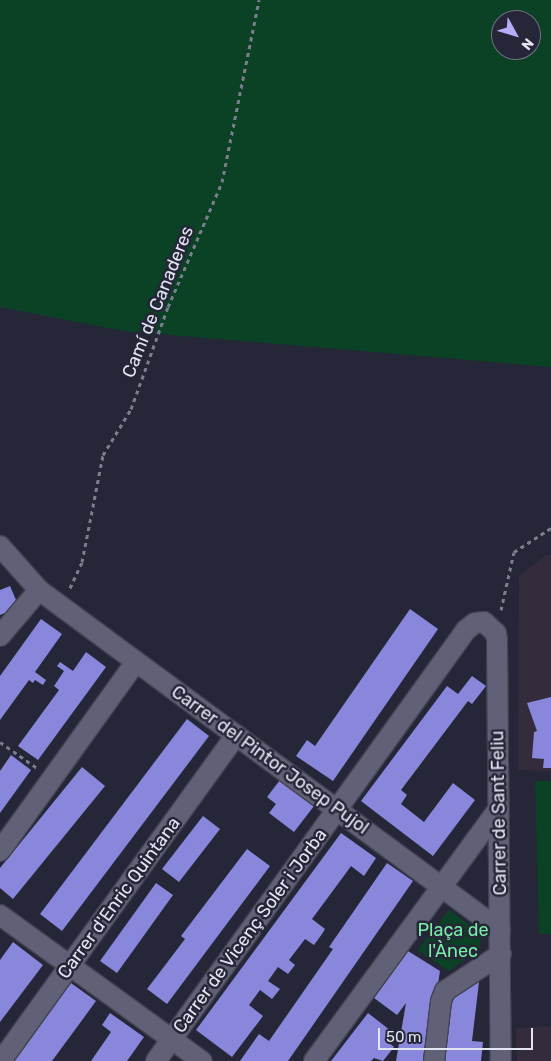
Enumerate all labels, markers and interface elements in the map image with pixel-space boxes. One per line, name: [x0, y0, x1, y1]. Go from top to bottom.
north arrow: [491, 10, 541, 60]
text: N: [517, 35, 537, 53]
street label: Camí de Canaderes: [118, 223, 198, 381]
street label: Carrer del Pintor Josep Pujol: [167, 681, 373, 839]
street label: Carrer de Sant Feliu: [487, 730, 511, 896]
street label: Carrer d'Enric Quintana: [53, 813, 185, 983]
street label: Carrer de Vicenç Soler i Jorba: [168, 824, 332, 1038]
park label: Plaça de l'Ànec: [418, 920, 488, 962]
scale bar: [381, 1018, 536, 1050]
text: 50 m: [386, 1028, 421, 1046]

